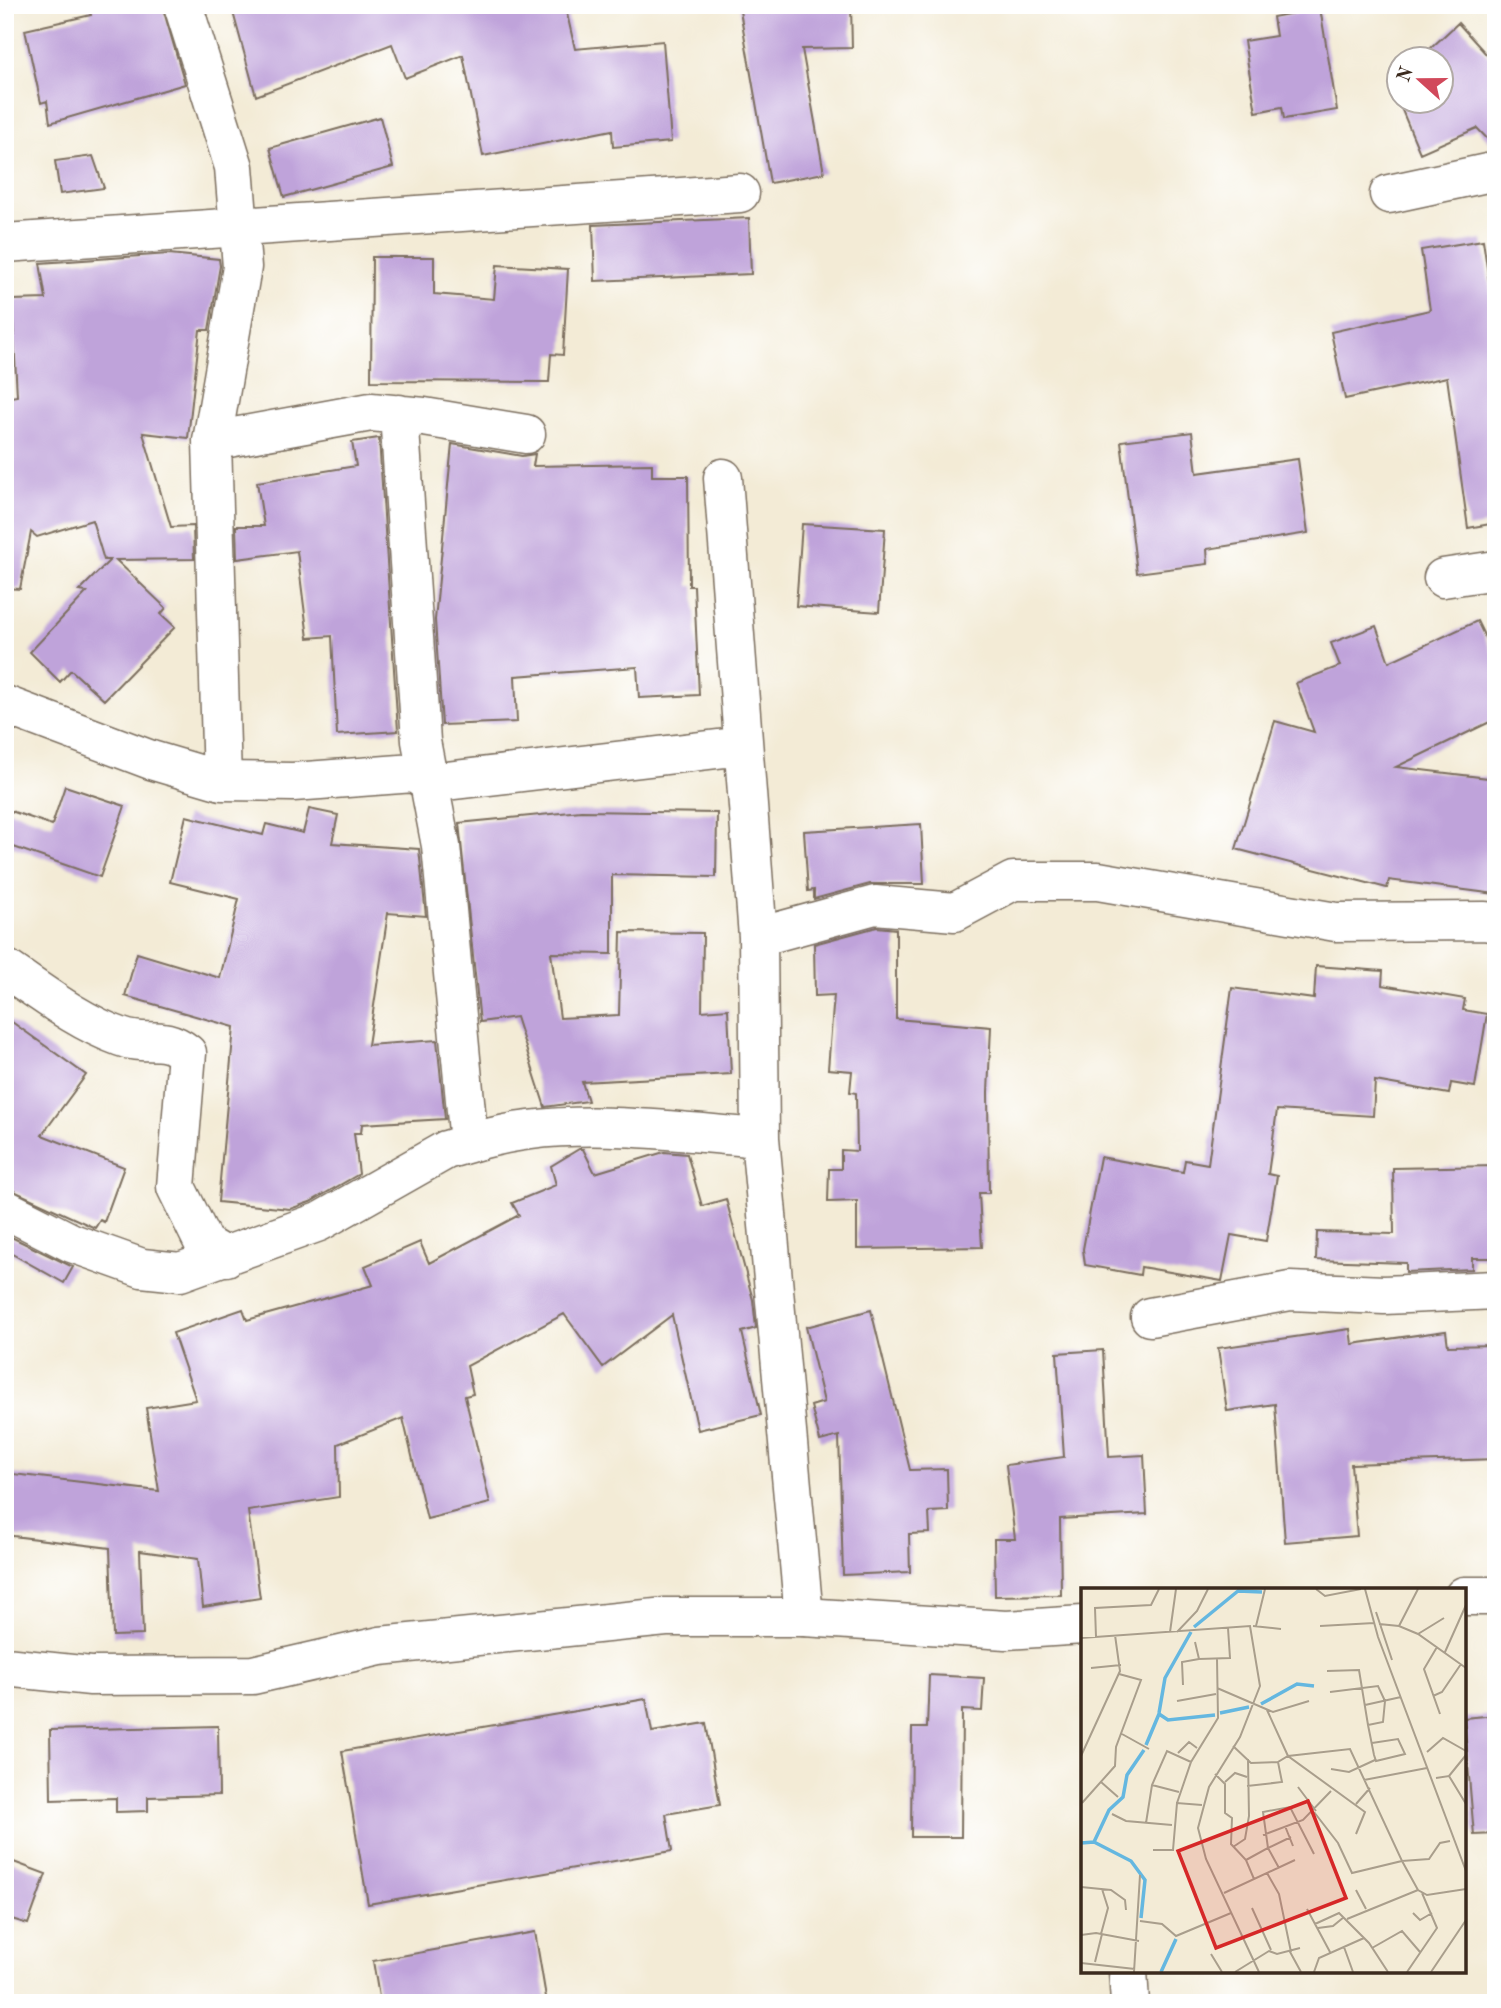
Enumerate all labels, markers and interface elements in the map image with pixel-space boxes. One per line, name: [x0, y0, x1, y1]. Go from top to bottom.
north arrow: [1386, 46, 1456, 116]
text: N: [1395, 64, 1418, 85]
inset map: [1081, 1588, 1466, 1973]

